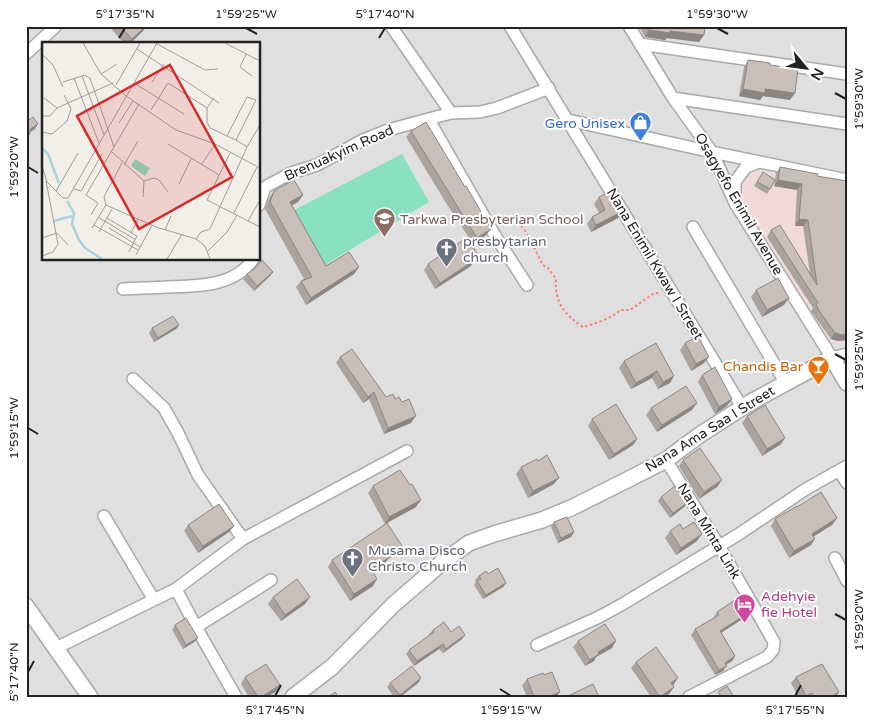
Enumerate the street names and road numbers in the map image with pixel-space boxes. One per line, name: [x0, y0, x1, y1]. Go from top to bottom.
street label: Brenuakyim Road: [282, 121, 396, 185]
street label: Osagyefo Enimil Avenue: [691, 130, 787, 278]
street label: Nana Enimil Kwaw I Street: [603, 185, 707, 343]
street label: Nana Ama Saa I Street: [642, 382, 778, 476]
street label: Nana Minta Link: [674, 480, 745, 582]

